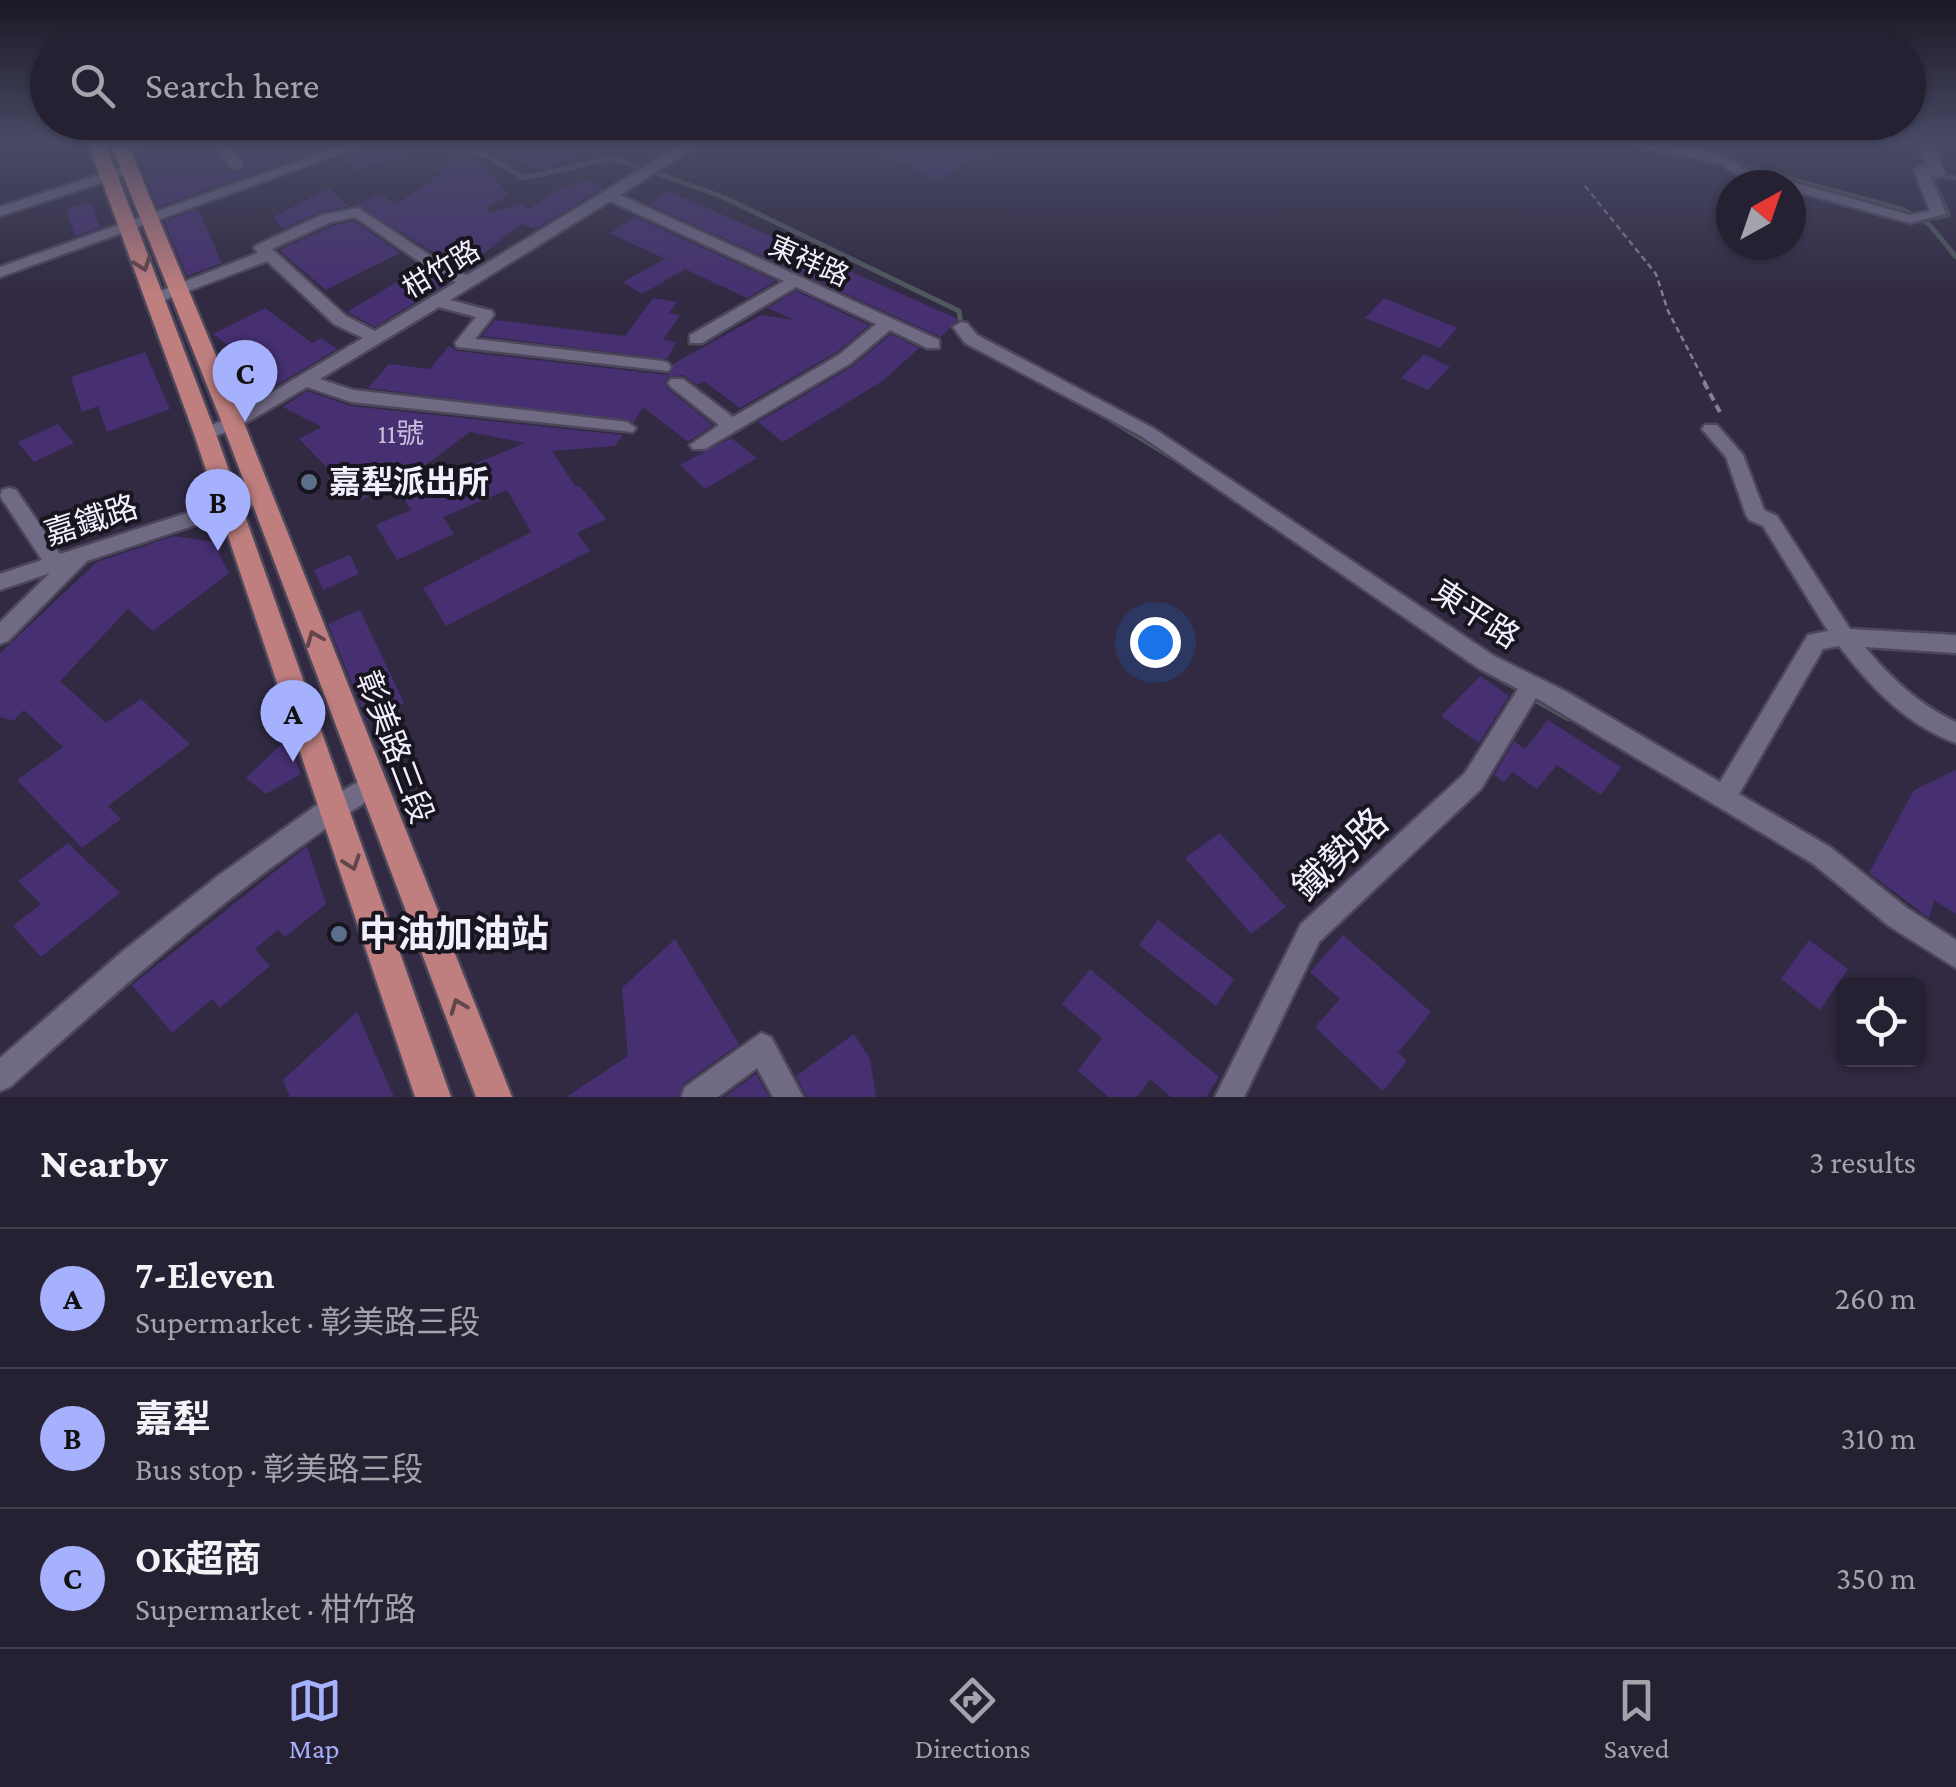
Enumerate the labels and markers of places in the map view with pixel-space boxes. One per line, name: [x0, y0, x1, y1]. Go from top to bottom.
pin: C: [212, 340, 278, 422]
place label: 嘉犁派出所: [329, 464, 489, 500]
pin: B: [186, 468, 250, 551]
marker: 嘉犁派出所: [298, 471, 320, 493]
pin: A: [260, 680, 326, 762]
place label: 中油加油站: [359, 913, 549, 955]
marker: 中油加油站: [328, 923, 350, 945]

